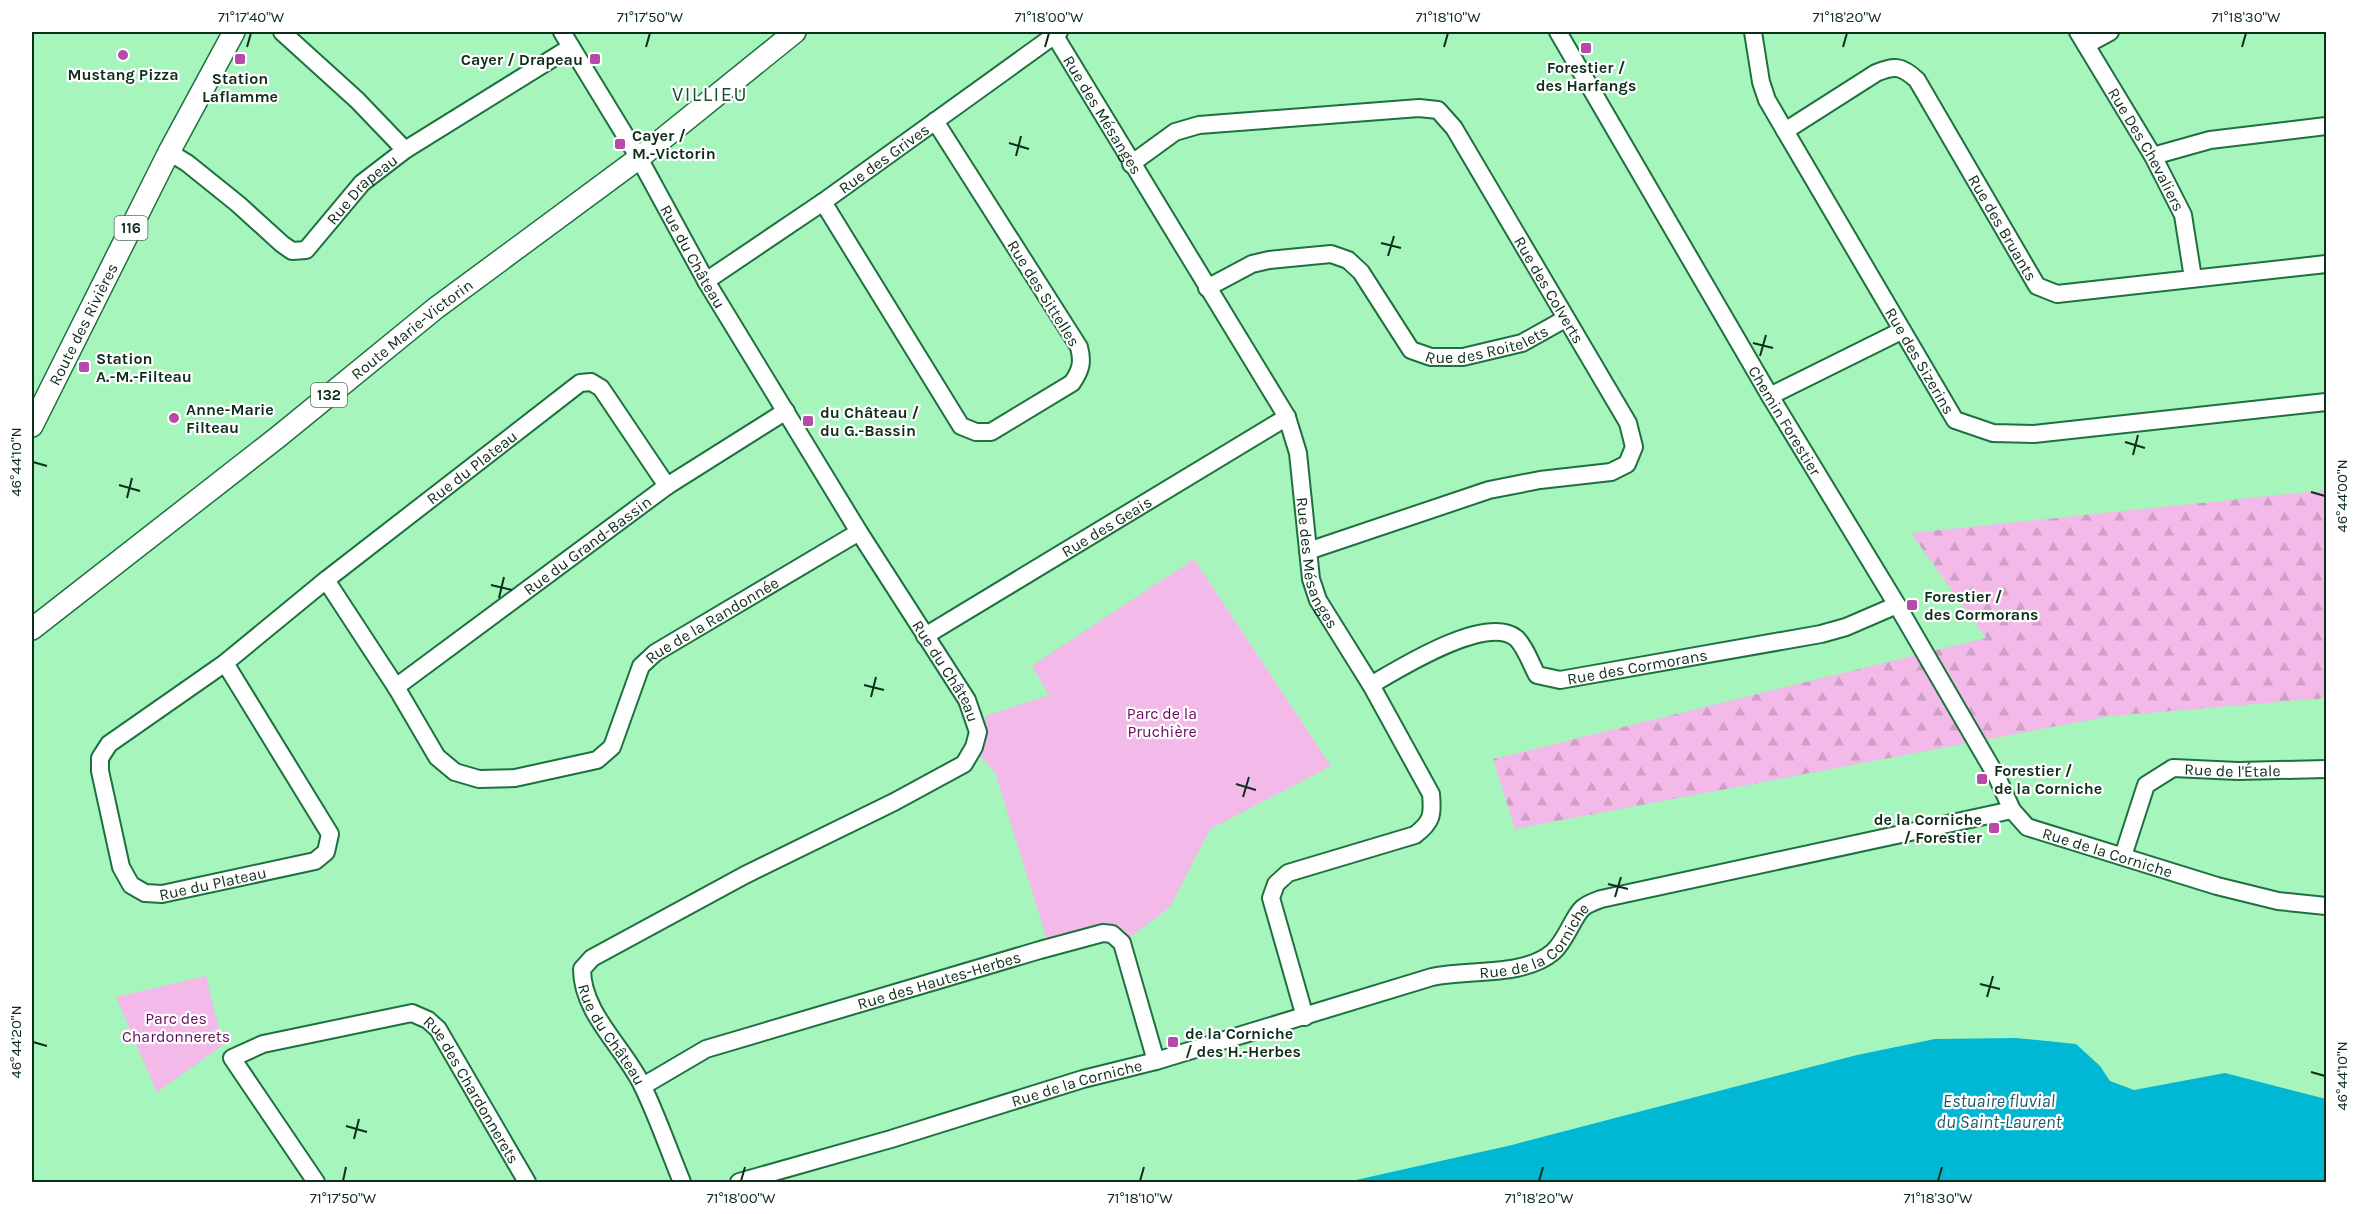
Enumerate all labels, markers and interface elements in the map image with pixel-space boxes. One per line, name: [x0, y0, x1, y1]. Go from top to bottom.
text: 71°17'40"W: [218, 8, 285, 26]
text: 71°17'50"W: [617, 8, 684, 26]
text: 71°18'00"W: [1014, 8, 1084, 26]
text: 71°18'10"W: [1415, 8, 1481, 26]
text: 71°18'20"W: [1813, 8, 1882, 26]
text: 71°18'30"W: [2211, 8, 2281, 26]
marker: Forestier / des Harfangs: [1579, 41, 1593, 55]
marker: Mustang Pizza: [116, 48, 130, 62]
place label: Cayer / Drapeau: [461, 50, 583, 69]
marker: Station Laflamme: [233, 52, 247, 66]
marker: Cayer / Drapeau: [588, 52, 602, 66]
street label: Rue des Mésanges: [1059, 52, 1146, 178]
place label: Forestier / des Harfangs: [1536, 58, 1636, 95]
place label: Mustang Pizza: [67, 65, 179, 84]
place label: Station Laflamme: [202, 69, 278, 106]
district label: VILLIEU: [672, 83, 748, 106]
street label: Rue Des Chevaliers: [2104, 84, 2188, 214]
street label: Rue des Grives: [835, 120, 933, 198]
place label: Cayer / M.-Victorin: [632, 126, 716, 163]
marker: Cayer / M.-Victorin: [613, 137, 627, 151]
street label: Rue Drapeau: [322, 150, 401, 229]
street label: Rue des Bruants: [1964, 171, 2041, 284]
street label: Rue du Château: [656, 202, 729, 312]
road number: 116: [114, 216, 148, 240]
street label: Rue des Colverts: [1510, 233, 1588, 347]
street label: Rue des Sittelles: [1003, 237, 1084, 350]
street label: Route des Rivières: [45, 260, 122, 389]
street label: Route Marie-Victorin: [347, 275, 477, 383]
street label: Rue des Sizerins: [1881, 304, 1958, 418]
street label: Rue des Roitelets: [1423, 321, 1551, 368]
place label: Station A.-M.-Filteau: [96, 349, 192, 386]
marker: Station A.-M.-Filteau: [77, 360, 91, 374]
street label: Chemin Forestier: [1744, 362, 1825, 479]
road number: 132: [311, 383, 347, 407]
place label: Anne-Marie Filteau: [186, 400, 274, 437]
place label: du Château / du G.-Bassin: [820, 403, 919, 440]
marker: Anne-Marie Filteau: [167, 411, 181, 425]
marker: du Château / du G.-Bassin: [801, 414, 815, 428]
street label: Rue du Plateau: [423, 426, 521, 508]
text: 46°44'10"N: [7, 427, 25, 497]
text: 46°44'00"N: [2333, 459, 2351, 533]
street label: Rue du Grand-Bassin: [520, 492, 655, 599]
street label: Rue des Geais: [1058, 492, 1155, 561]
street label: Rue des Mésanges: [1293, 496, 1342, 632]
street label: Rue de la Randonnée: [641, 573, 782, 668]
place label: Forestier / des Cormorans: [1924, 587, 2039, 624]
marker: Forestier / des Cormorans: [1905, 598, 1919, 612]
street label: Rue du Château: [908, 617, 983, 724]
street label: Rue des Cormorans: [1566, 645, 1709, 689]
park label: Parc de la Pruchière: [1127, 704, 1197, 741]
street label: Rue de l'Étale: [2184, 760, 2281, 781]
place label: Forestier / de la Corniche: [1994, 761, 2102, 798]
marker: Forestier / de la Corniche: [1975, 772, 1989, 786]
place label: de la Corniche / Forestier: [1874, 810, 1983, 847]
marker: de la Corniche / Forestier: [1987, 821, 2001, 835]
street label: Rue de la Corniche: [2040, 823, 2175, 882]
street label: Rue du Plateau: [157, 863, 268, 904]
street label: Rue de la Corniche: [1479, 898, 1592, 982]
street label: Rue des Hautes-Herbes: [855, 947, 1023, 1014]
street label: Rue du Château: [574, 982, 649, 1088]
text: 46°44'20"N: [7, 1005, 25, 1079]
park label: Parc des Chardonnerets: [122, 1009, 230, 1046]
street label: Rue des Chardonnerets: [420, 1012, 523, 1167]
place label: de la Corniche / des H.-Herbes: [1185, 1024, 1301, 1061]
marker: de la Corniche / des H.-Herbes: [1166, 1035, 1180, 1049]
text: 46°44'10"N: [2333, 1041, 2351, 1111]
street label: Rue de la Corniche: [1009, 1056, 1144, 1111]
water label: Estuaire fluvial du Saint-Laurent: [1936, 1090, 2063, 1133]
text: 71°17'50"W: [310, 1189, 377, 1207]
text: 71°18'00"W: [706, 1189, 776, 1207]
text: 71°18'10"W: [1107, 1189, 1173, 1207]
text: 71°18'20"W: [1505, 1189, 1574, 1207]
text: 71°18'30"W: [1903, 1189, 1973, 1207]

